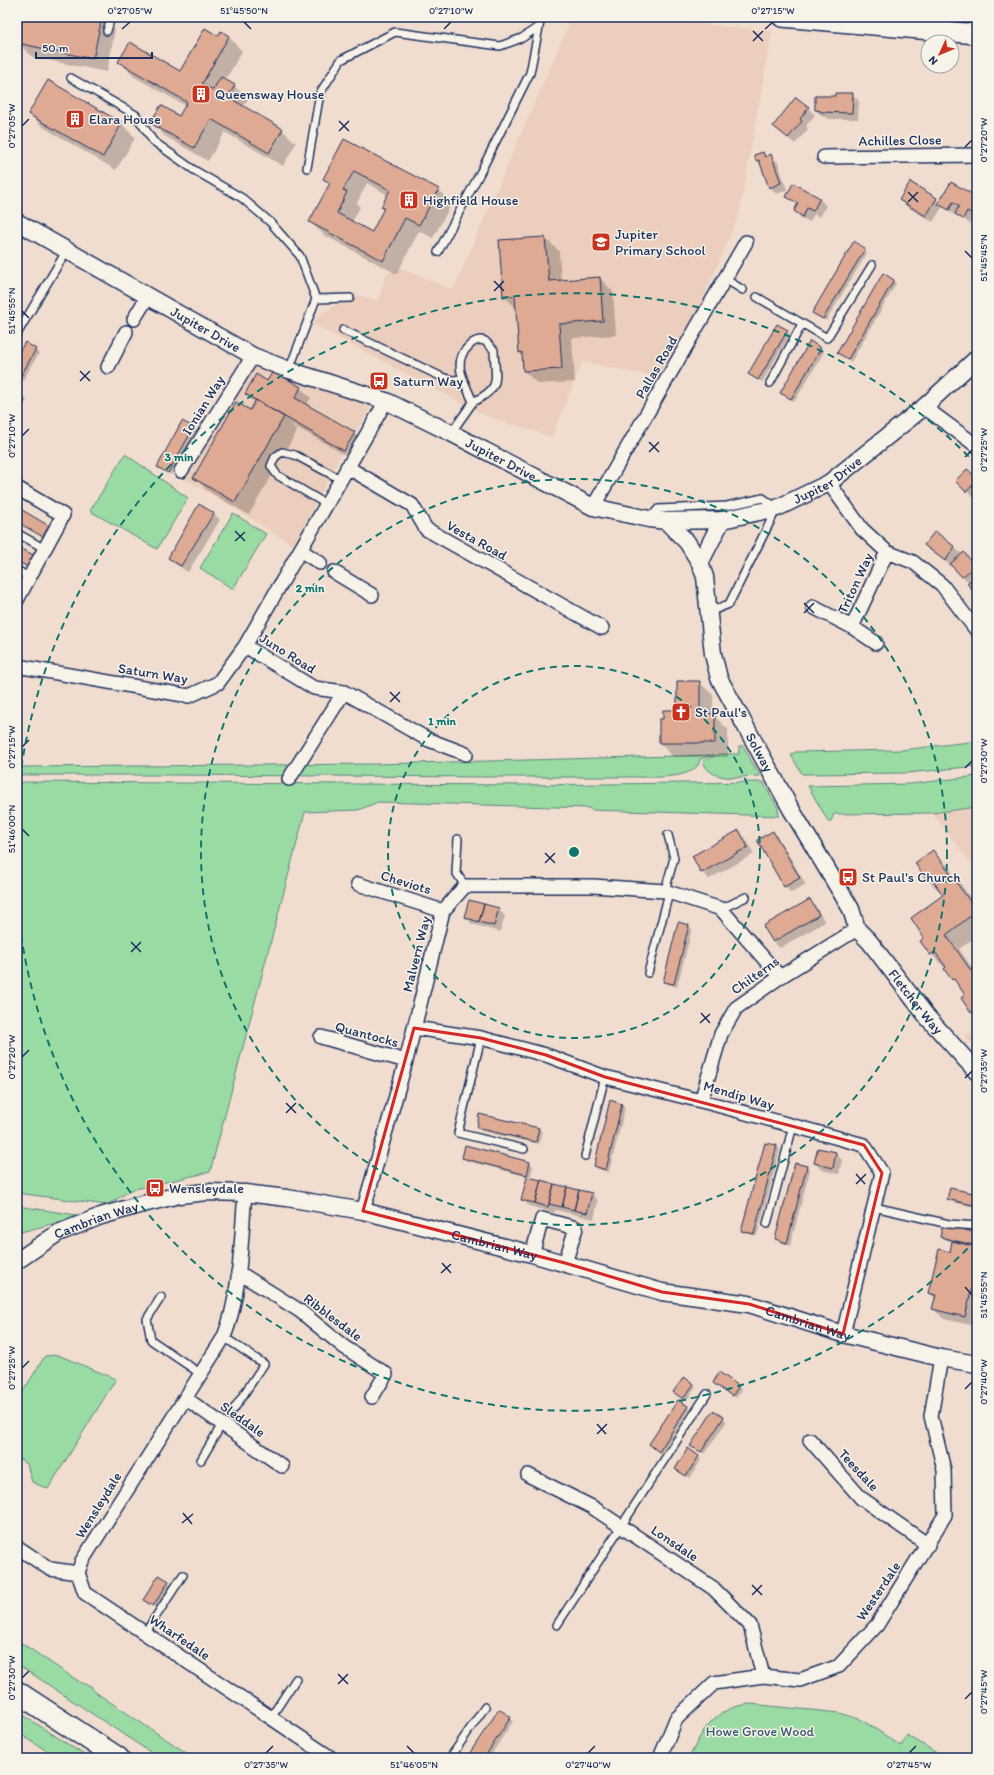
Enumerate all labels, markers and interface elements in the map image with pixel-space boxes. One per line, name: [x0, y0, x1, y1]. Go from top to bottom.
text: 0°27'05"W: [108, 4, 153, 17]
text: 51°45'50"N: [220, 4, 268, 17]
text: 0°27'10"W: [429, 4, 474, 17]
text: 0°27'15"W: [751, 4, 795, 17]
scale bar: [36, 34, 152, 60]
north arrow: [920, 34, 960, 74]
text: 50 m: [42, 41, 68, 55]
text: N: [926, 53, 940, 68]
building icon: Queensway House: [190, 83, 212, 105]
place label: Queensway House: [215, 86, 325, 103]
text: 0°27'05"W: [5, 103, 18, 148]
building icon: Elara House: [64, 108, 86, 130]
place label: Elara House: [89, 111, 161, 128]
text: 0°27'20"W: [977, 117, 990, 162]
street label: Achilles Close: [858, 131, 942, 150]
building icon: Highfield House: [398, 189, 420, 211]
place label: Highfield House: [423, 192, 519, 209]
place label: Jupiter Primary School: [615, 226, 706, 259]
school or university icon: Jupiter Primary School: [590, 231, 612, 253]
text: 51°45'45"N: [977, 234, 990, 282]
text: 51°45'55"N: [5, 287, 18, 334]
street label: Jupiter Drive: [167, 303, 244, 356]
street label: Pallas Road: [632, 333, 681, 402]
bus stop icon: Saturn Way: [368, 370, 390, 392]
street label: Ionian Way: [178, 372, 229, 438]
place label: Saturn Way: [393, 373, 464, 390]
text: 0°27'10"W: [5, 413, 18, 458]
text: 0°27'25"W: [977, 428, 990, 472]
street label: Jupiter Drive: [463, 434, 540, 485]
text: 3 min: [165, 450, 194, 464]
street label: Jupiter Drive: [791, 452, 865, 508]
street label: Vesta Road: [444, 517, 510, 564]
street label: Triton Way: [834, 550, 877, 616]
text: 2 min: [296, 581, 325, 595]
street label: Juno Road: [256, 629, 319, 678]
street label: Saturn Way: [117, 660, 189, 687]
church icon: St Paul's: [670, 701, 692, 723]
place label: St Paul's: [695, 704, 747, 721]
text: 1 min: [428, 714, 457, 728]
text: 0°27'15"W: [5, 725, 18, 769]
street label: Solway: [742, 730, 777, 775]
text: 0°27'30"W: [977, 738, 990, 784]
text: 51°46'00"N: [5, 804, 18, 853]
centre of rings: [567, 845, 581, 859]
bus stop icon: St Paul's Church: [837, 866, 859, 888]
street label: Cheviots: [379, 867, 433, 898]
place label: St Paul's Church: [862, 869, 961, 886]
street label: Malvern Way: [399, 914, 434, 994]
street label: Chilterns: [728, 953, 783, 998]
street label: Fletcher Way: [885, 966, 947, 1038]
street label: Quantocks: [333, 1018, 401, 1051]
text: 0°27'20"W: [5, 1034, 18, 1079]
text: 0°27'35"W: [977, 1049, 990, 1093]
street label: Mendip Way: [701, 1077, 777, 1114]
bus stop icon: Wensleydale: [144, 1177, 166, 1199]
place label: Wensleydale: [169, 1180, 244, 1197]
street label: Cambrian Way: [52, 1198, 141, 1243]
street label: Cambrian Way: [450, 1226, 540, 1264]
text: 51°45'55"N: [977, 1271, 990, 1318]
street label: Ribblesdale: [300, 1290, 366, 1345]
street label: Cambrian Way: [763, 1302, 853, 1345]
text: 0°27'25"W: [5, 1346, 18, 1390]
text: 0°27'40"W: [977, 1359, 990, 1405]
street label: Sleddale: [217, 1398, 269, 1441]
street label: Teesdale: [835, 1446, 883, 1495]
street label: Wensleydale: [71, 1469, 126, 1542]
street label: Lonsdale: [648, 1521, 702, 1566]
street label: Westerdale: [852, 1558, 905, 1624]
street label: Wharfedale: [146, 1611, 214, 1664]
text: 0°27'30"W: [5, 1655, 18, 1701]
text: 0°27'45"W: [977, 1669, 990, 1714]
park label: Howe Grove Wood: [706, 1723, 815, 1740]
text: 0°27'35"W: [244, 1758, 288, 1771]
text: 51°46'05"N: [390, 1758, 438, 1771]
text: 0°27'40"W: [565, 1758, 611, 1771]
text: 0°27'45"W: [887, 1758, 932, 1771]

